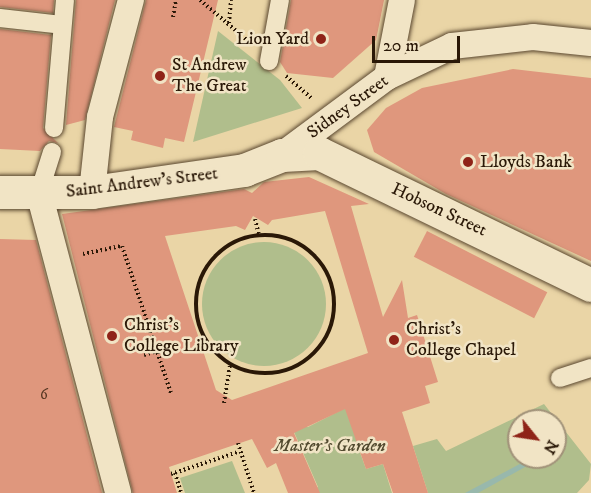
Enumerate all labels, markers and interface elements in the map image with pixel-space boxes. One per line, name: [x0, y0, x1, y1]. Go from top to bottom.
scale bar: [375, 24, 464, 62]
place label: Lion Yard: [236, 28, 309, 50]
marker: Lion Yard: [314, 32, 328, 46]
text: 20 m: [383, 35, 419, 57]
place label: St Andrew The Great: [172, 55, 246, 98]
marker: St Andrew The Great: [153, 69, 167, 83]
street label: Sidney Street: [303, 70, 393, 144]
place label: Lloyds Bank: [480, 151, 572, 173]
marker: Lloyds Bank: [461, 155, 475, 169]
street label: Saint Andrew's Street: [65, 163, 219, 203]
street label: Hobson Street: [388, 179, 490, 241]
place label: Christ's College Library: [124, 315, 238, 358]
place label: Christ's College Chapel: [406, 319, 516, 362]
marker: Christ's College Library: [105, 329, 119, 343]
marker: Christ's College Chapel: [387, 333, 401, 347]
house number: 6: [40, 386, 48, 404]
north arrow: [507, 409, 567, 469]
park label: Master's Garden: [274, 435, 386, 457]
text: N: [539, 436, 563, 458]

